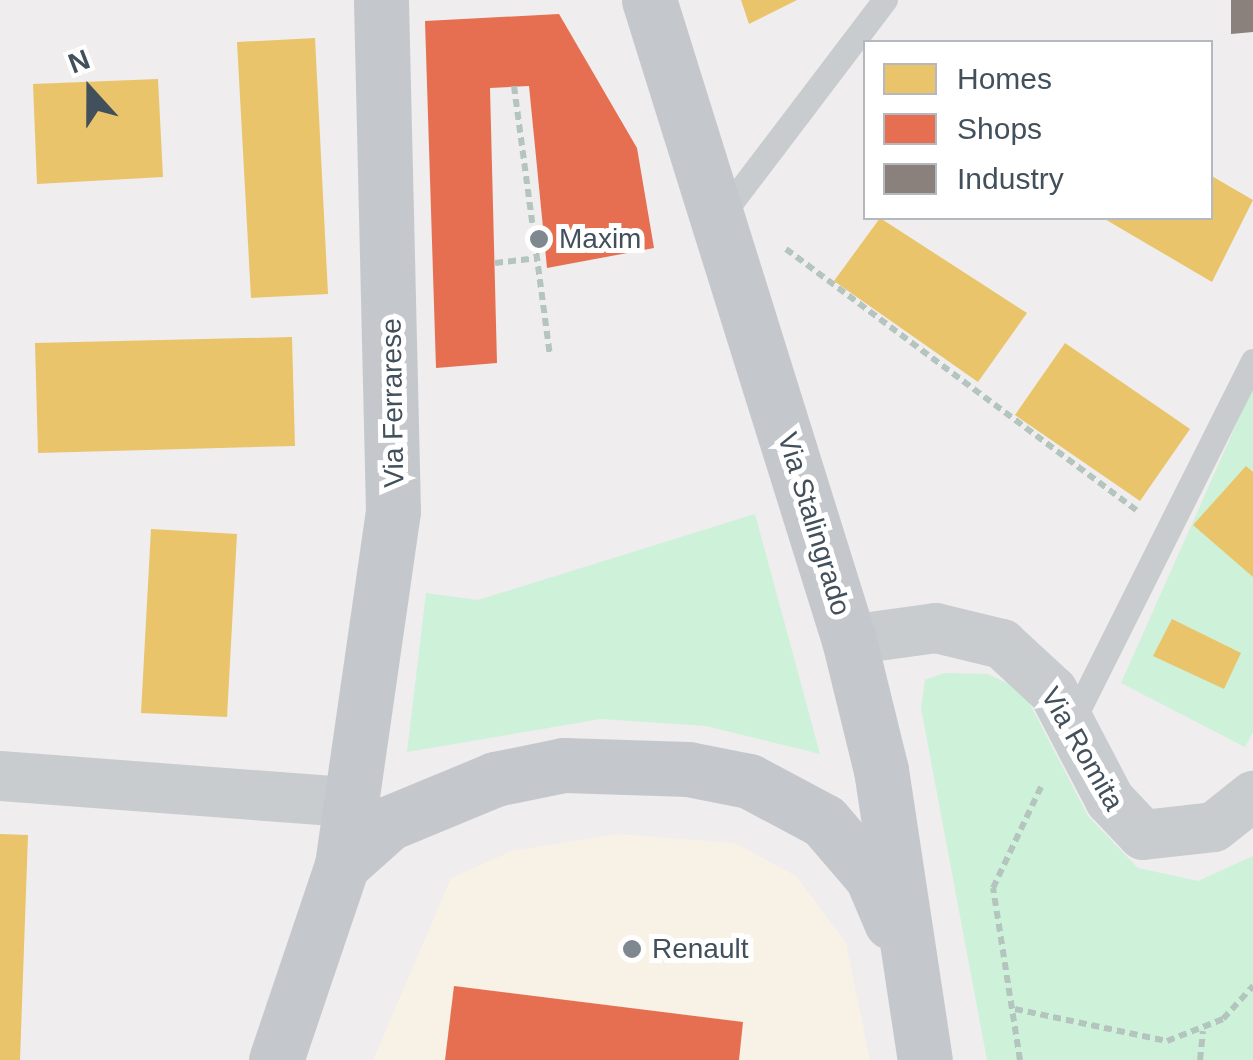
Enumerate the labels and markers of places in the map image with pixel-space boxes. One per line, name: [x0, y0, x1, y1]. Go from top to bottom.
place label: Maxim: [559, 222, 641, 256]
marker: Maxim: [528, 228, 550, 250]
place label: Renault: [652, 932, 749, 966]
marker: Renault: [621, 938, 643, 960]

